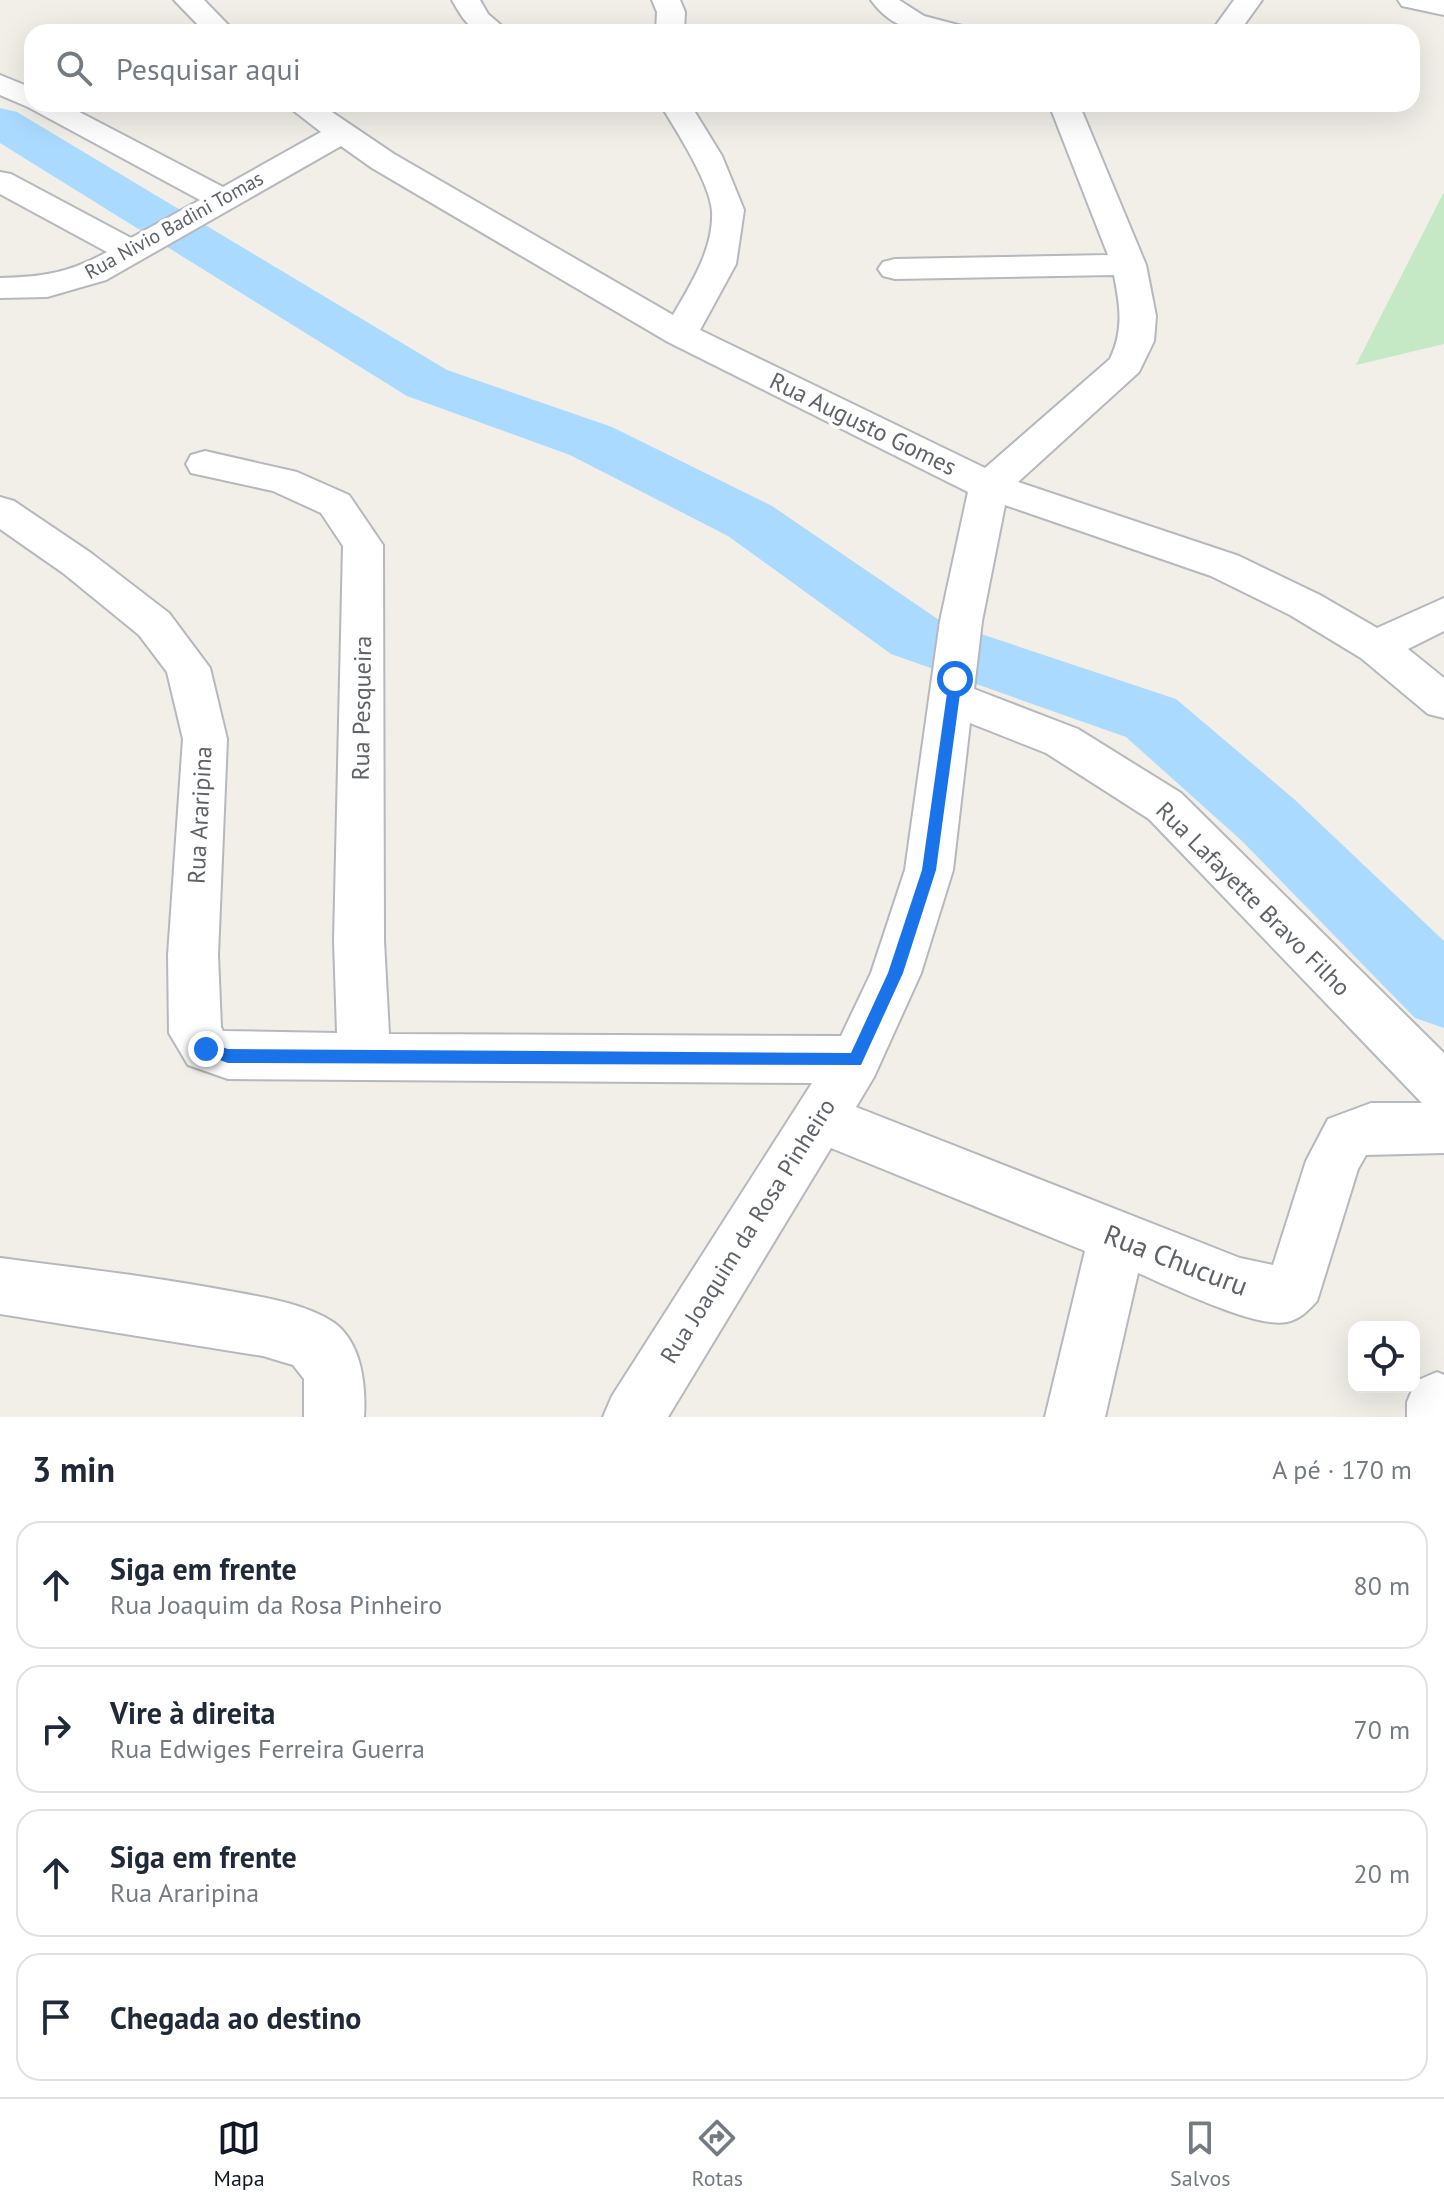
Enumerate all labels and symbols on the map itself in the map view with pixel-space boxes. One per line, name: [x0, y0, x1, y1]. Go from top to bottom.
street label: Rua Nivio Badini Tomas: [80, 165, 268, 285]
street label: Rua Augusto Gomes: [765, 365, 962, 482]
street label: Rua Pesqueira: [345, 635, 378, 781]
route start: [937, 661, 973, 697]
street label: Rua Araripina: [180, 745, 219, 885]
street label: Rua Lafayette Bravo Filho: [1149, 795, 1357, 1003]
route end: [188, 1031, 224, 1067]
street label: Rua Joaquim da Rosa Pinheiro: [653, 1093, 842, 1369]
street label: Rua Chucuru: [1099, 1215, 1254, 1304]

